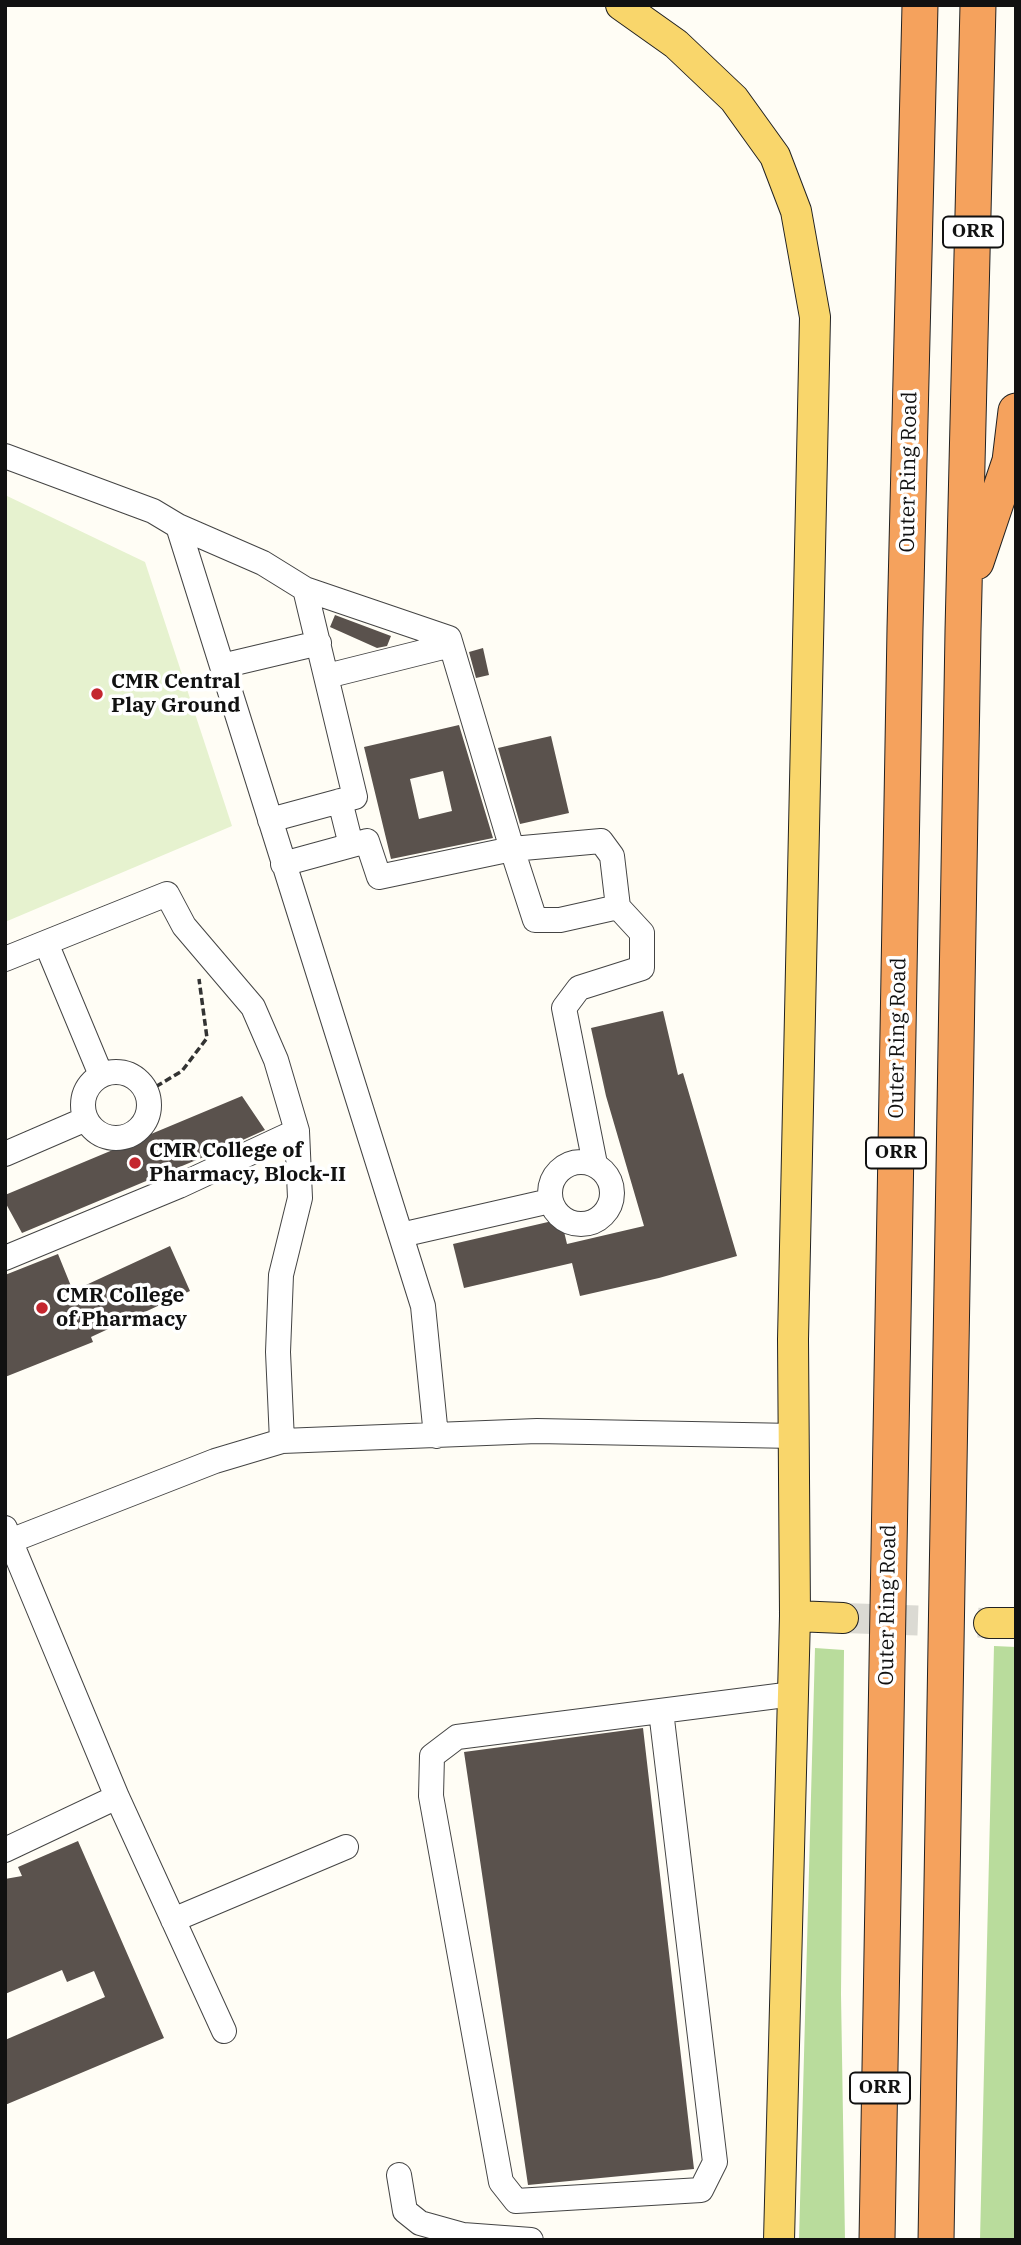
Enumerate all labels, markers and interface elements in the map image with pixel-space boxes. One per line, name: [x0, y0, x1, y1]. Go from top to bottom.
road number: ORR: [943, 216, 1003, 248]
street label: Outer Ring Road: [895, 391, 923, 553]
place label: CMR Central Play Ground: [111, 669, 241, 719]
marker: CMR Central Play Ground: [89, 686, 105, 702]
street label: Outer Ring Road: [884, 957, 912, 1119]
place label: CMR College of Pharmacy, Block-II: [149, 1138, 346, 1188]
road number: ORR: [866, 1138, 926, 1168]
marker: CMR College of Pharmacy, Block-II: [127, 1155, 143, 1171]
place label: CMR College of Pharmacy: [56, 1283, 187, 1333]
marker: CMR College of Pharmacy: [34, 1300, 50, 1316]
street label: Outer Ring Road: [874, 1524, 902, 1686]
road number: ORR: [850, 2072, 910, 2104]

